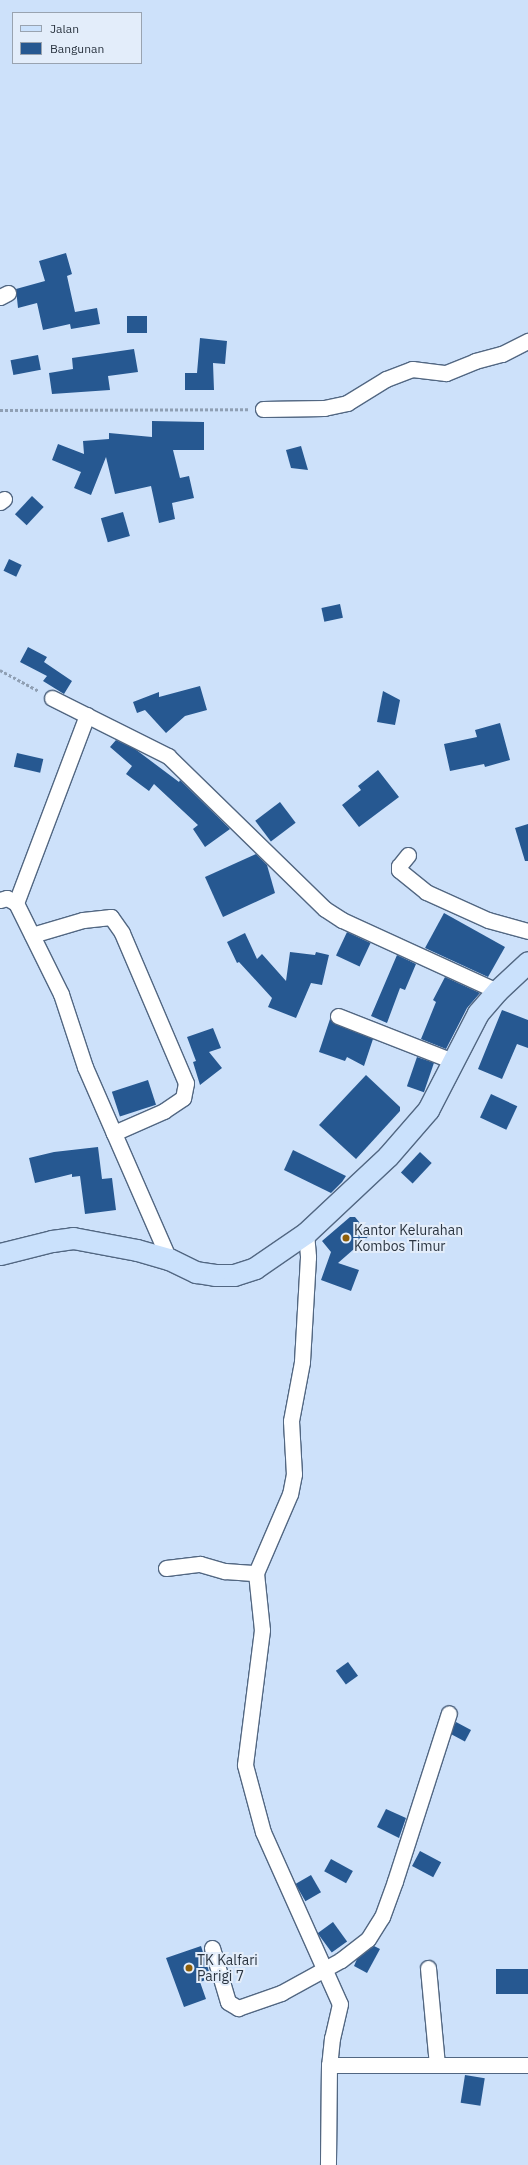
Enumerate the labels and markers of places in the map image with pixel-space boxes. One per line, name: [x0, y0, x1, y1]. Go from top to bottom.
place label: Kantor Kelurahan Kombos Timur: [354, 1222, 463, 1254]
marker: Kantor Kelurahan Kombos Timur: [341, 1233, 351, 1243]
place label: TK Kalfari Parigi 7: [197, 1952, 258, 1984]
marker: TK Kalfari Parigi 7: [184, 1963, 194, 1973]

